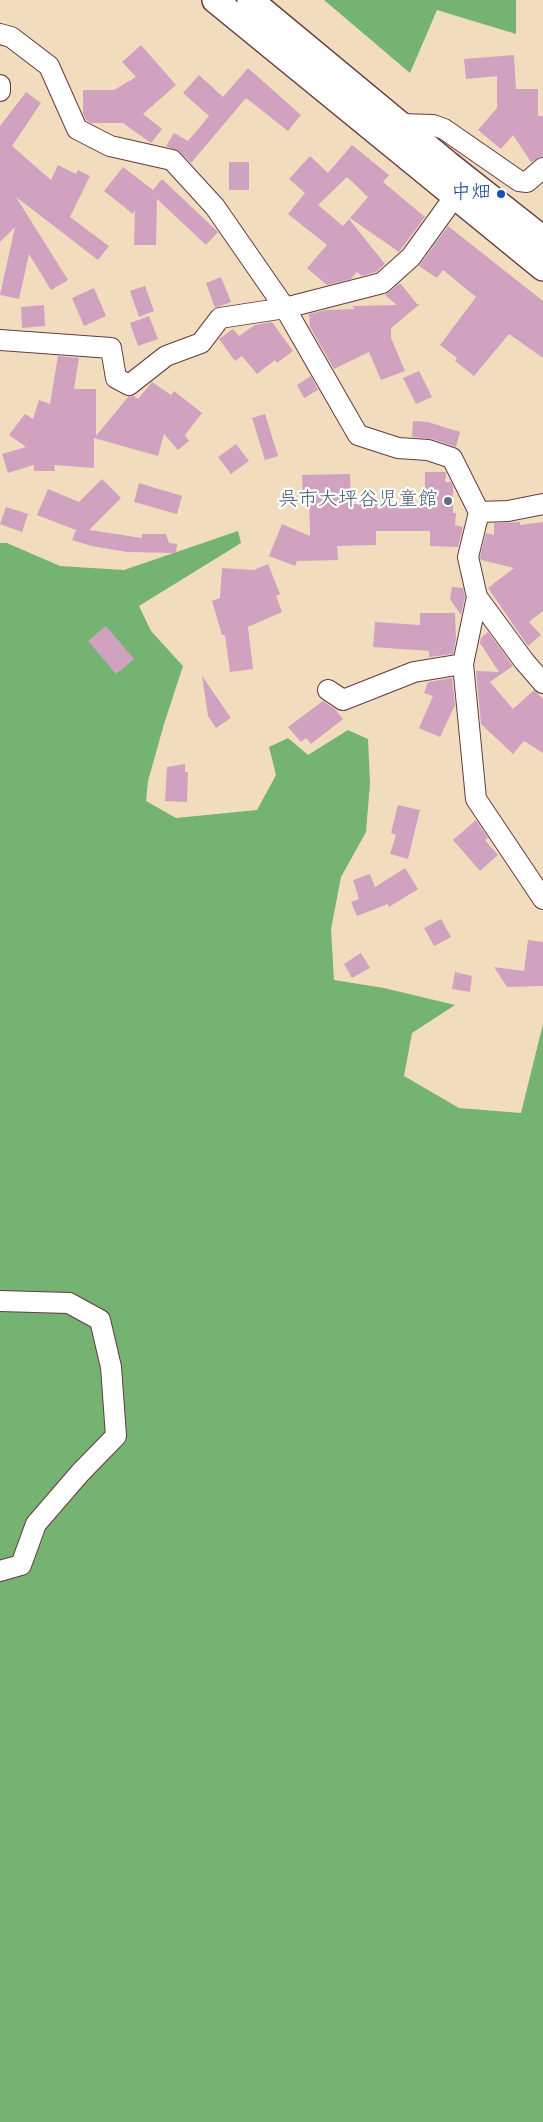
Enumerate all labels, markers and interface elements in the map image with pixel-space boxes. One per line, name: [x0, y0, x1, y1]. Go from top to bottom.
place label: 中畑: [451, 182, 491, 206]
marker: 中畑: [495, 188, 507, 200]
place label: 呉市大坪谷児童館: [278, 489, 438, 513]
marker: 呉市大坪谷児童館: [442, 495, 454, 507]

